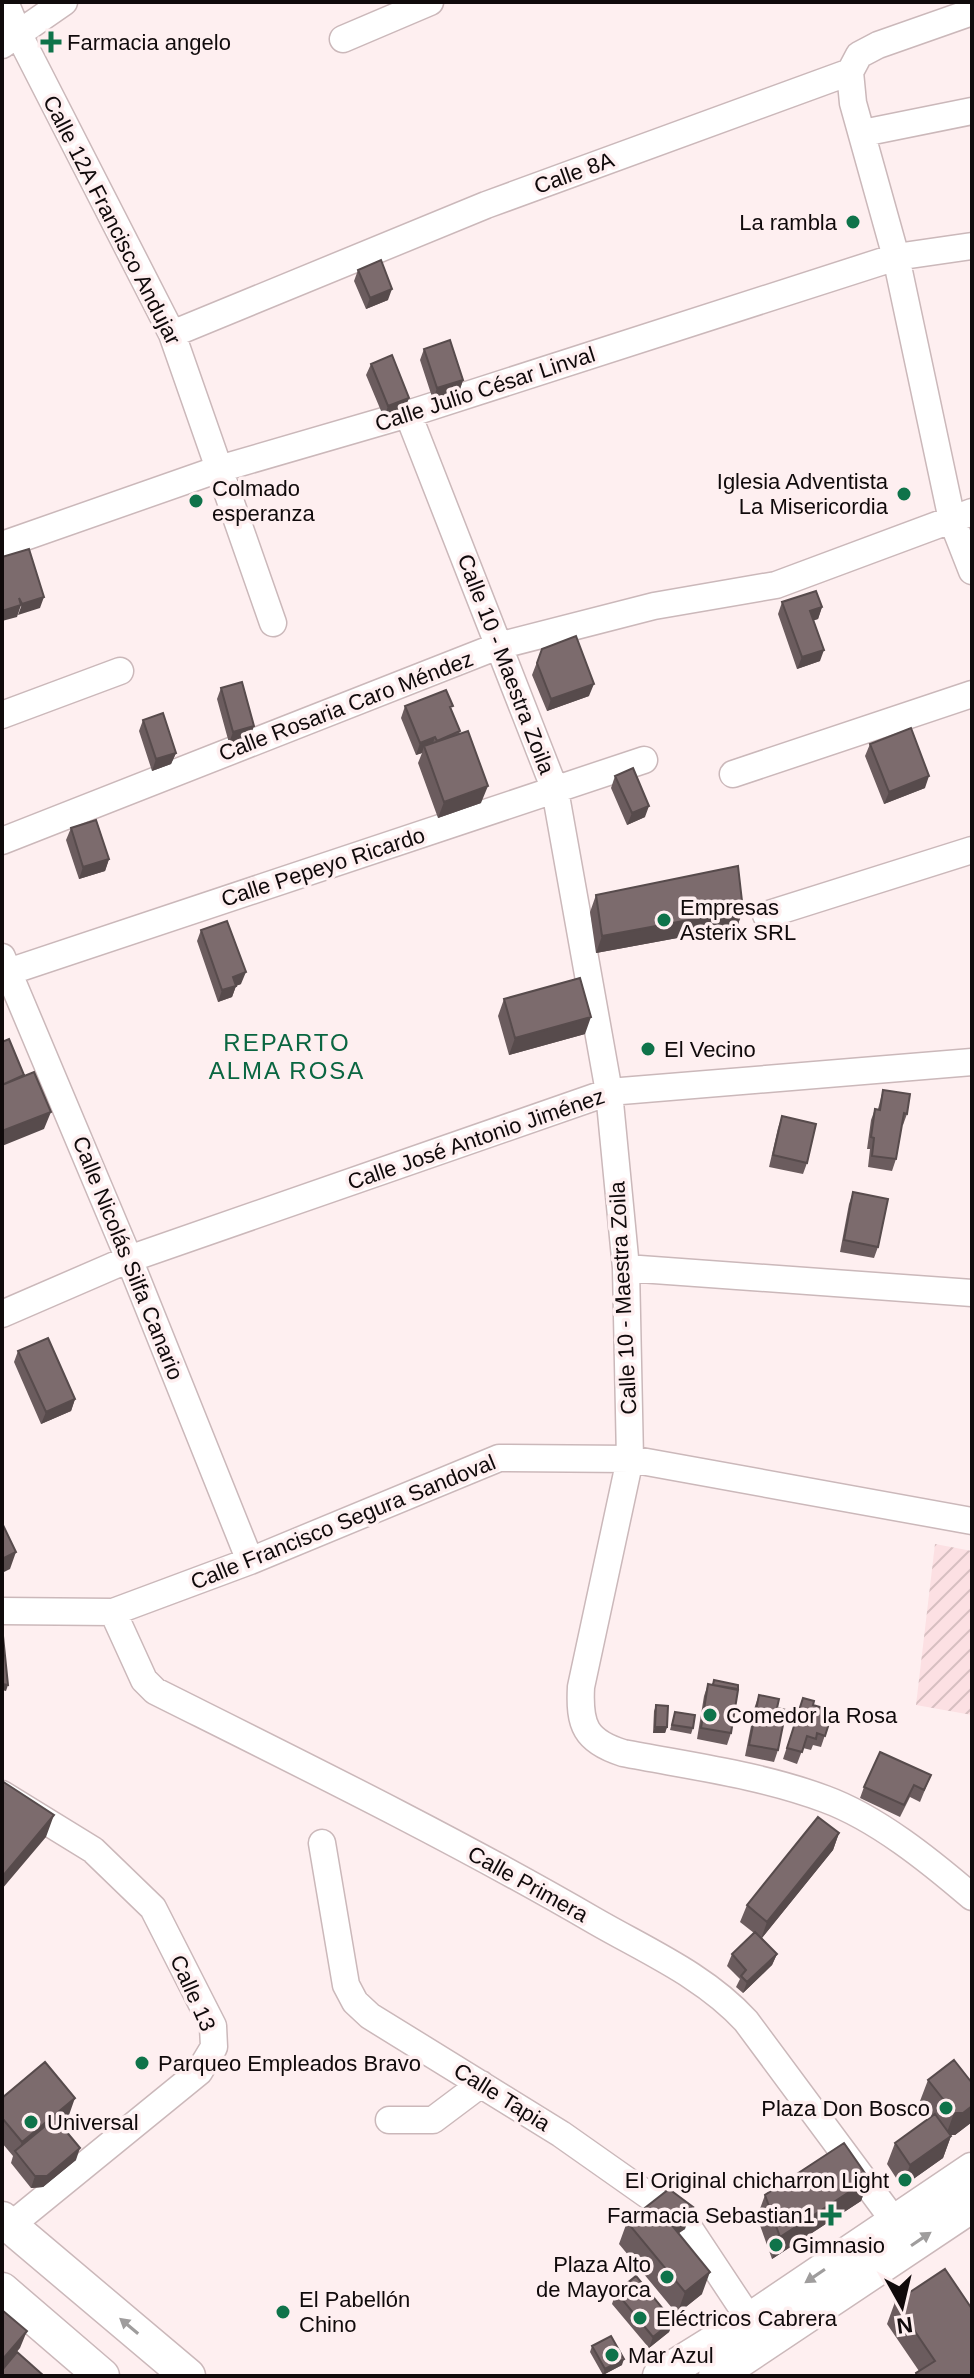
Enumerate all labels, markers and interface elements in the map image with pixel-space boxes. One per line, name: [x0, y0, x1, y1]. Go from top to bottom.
place label: Farmacia angelo: [67, 30, 231, 55]
marker: Farmacia angelo: [42, 33, 60, 51]
street label: Calle 12A Francisco Andujar: [38, 91, 186, 349]
street label: Calle 8A: [531, 147, 618, 199]
place label: La rambla: [739, 210, 838, 235]
marker: La rambla: [844, 213, 862, 231]
street label: Calle Julio César Linval: [372, 342, 598, 436]
place label: Iglesia Adventista La Misericordia: [717, 469, 889, 519]
place label: Colmado esperanza: [212, 476, 316, 526]
marker: Iglesia Adventista La Misericordia: [895, 485, 913, 503]
marker: Colmado esperanza: [187, 492, 205, 510]
street label: Calle 10 - Maestra Zoila: [452, 551, 560, 778]
street label: Calle Rosaria Caro Méndez: [215, 646, 477, 766]
street label: Calle Pepeyo Ricardo: [218, 822, 428, 912]
place label: Empresas Asterix SRL: [680, 895, 796, 945]
marker: Empresas Asterix SRL: [655, 911, 673, 929]
district label: REPARTO ALMA ROSA: [209, 1029, 365, 1084]
place label: El Vecino: [664, 1037, 756, 1062]
marker: El Vecino: [639, 1040, 657, 1058]
street label: Calle José Antonio Jiménez: [344, 1083, 608, 1195]
street label: Calle Nicolás Silfa Canario: [68, 1133, 188, 1383]
street label: Calle 10 - Maestra Zoila: [604, 1180, 642, 1415]
street label: Calle Francisco Segura Sandoval: [187, 1449, 499, 1595]
place label: Comedor la Rosa: [726, 1703, 898, 1728]
marker: Comedor la Rosa: [701, 1706, 719, 1724]
street label: Calle Primera: [464, 1841, 593, 1928]
street label: Calle 13: [165, 1951, 221, 2035]
place label: Parqueo Empleados Bravo: [158, 2051, 421, 2076]
marker: Parqueo Empleados Bravo: [133, 2054, 151, 2072]
street label: Calle Tapia: [449, 2058, 555, 2137]
place label: Plaza Don Bosco: [761, 2096, 930, 2121]
marker: Plaza Don Bosco: [937, 2099, 955, 2117]
place label: Universal: [47, 2110, 139, 2135]
marker: Universal: [22, 2113, 40, 2131]
place label: El Original chicharron Light: [625, 2168, 889, 2193]
marker: El Original chicharron Light: [896, 2171, 914, 2189]
place label: Farmacia Sebastian1: [607, 2203, 815, 2228]
marker: Farmacia Sebastian1: [822, 2206, 840, 2224]
one-way arrow: [910, 2232, 931, 2247]
place label: Gimnasio: [792, 2233, 885, 2258]
marker: Gimnasio: [767, 2236, 785, 2254]
place label: Plaza Alto de Mayorca: [536, 2252, 652, 2302]
north arrow: [862, 2266, 942, 2346]
marker: Plaza Alto de Mayorca: [658, 2268, 676, 2286]
one-way arrow: [804, 2268, 825, 2283]
place label: El Pabellón Chino: [299, 2287, 410, 2337]
marker: El Pabellón Chino: [274, 2303, 292, 2321]
place label: Eléctricos Cabrera: [656, 2306, 838, 2331]
marker: Eléctricos Cabrera: [631, 2309, 649, 2327]
text: N: [895, 2312, 914, 2339]
one-way arrow: [119, 2318, 139, 2335]
place label: Mar Azul: [628, 2343, 714, 2368]
marker: Mar Azul: [603, 2346, 621, 2364]

